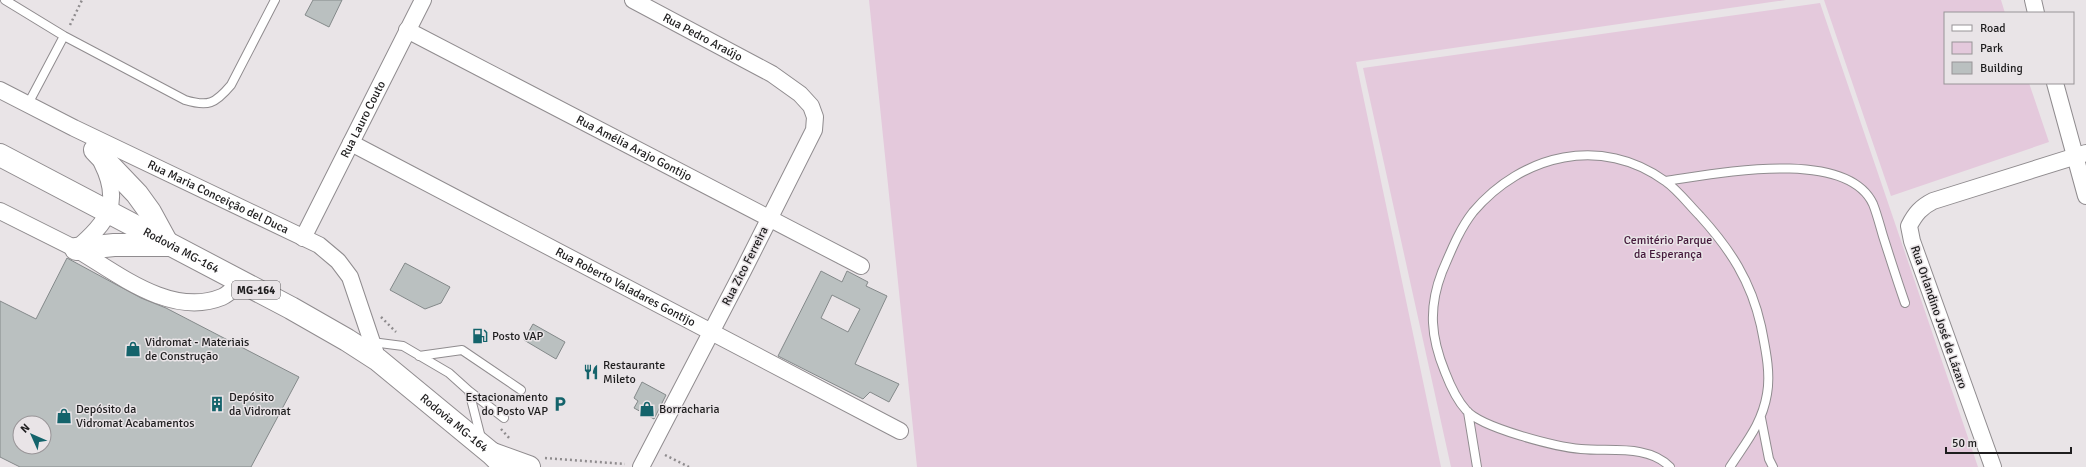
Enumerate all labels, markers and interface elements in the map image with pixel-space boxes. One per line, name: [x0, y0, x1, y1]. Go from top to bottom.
street label: Rua Pedro Araújo: [660, 10, 745, 65]
legend: [1944, 12, 2074, 84]
text: Road: [1980, 21, 2006, 36]
text: Park: [1980, 41, 2003, 56]
text: Building: [1980, 61, 2023, 76]
street label: Rua Lauro Couto: [338, 78, 389, 161]
street label: Rua Amélia Arajo Gontijo: [574, 112, 694, 185]
street label: Rua Maria Conceição del Duca: [145, 157, 291, 237]
street label: Rua Zico Ferreira: [719, 224, 772, 308]
street label: Rodovia MG-164: [140, 225, 222, 277]
park label: Cemitério Parque da Esperança: [1624, 233, 1712, 262]
street label: Rua Orlandino José de Lázaro: [1907, 244, 1970, 391]
street label: Rua Roberto Valadares Gontijo: [553, 245, 698, 330]
road number: MG-164: [232, 281, 280, 299]
fuel station icon: Posto VAP: [471, 327, 489, 345]
place label: Posto VAP: [492, 329, 544, 344]
place label: Vidromat - Materiais de Construção: [145, 335, 249, 364]
shop icon: Vidromat - Materiais de Construção: [124, 340, 142, 358]
place label: Restaurante Mileto: [603, 358, 665, 387]
restaurant icon: Restaurante Mileto: [582, 363, 600, 381]
place label: Depósito da Vidromat: [229, 390, 291, 419]
place label: Estacionamento do Posto VAP: [465, 390, 548, 419]
street label: Rodovia MG-164: [417, 391, 492, 456]
building icon: Depósito da Vidromat: [208, 395, 226, 413]
parking icon: Estacionamento do Posto VAP: [551, 395, 569, 413]
shop icon: Borracharia: [638, 400, 656, 418]
place label: Depósito da Vidromat Acabamentos: [76, 402, 194, 431]
place label: Borracharia: [659, 402, 720, 417]
shop icon: Depósito da Vidromat Acabamentos: [55, 407, 73, 425]
north arrow: [12, 415, 52, 455]
text: N: [18, 421, 33, 436]
scale bar: [1946, 429, 2071, 455]
text: 50 m: [1952, 436, 1977, 451]

